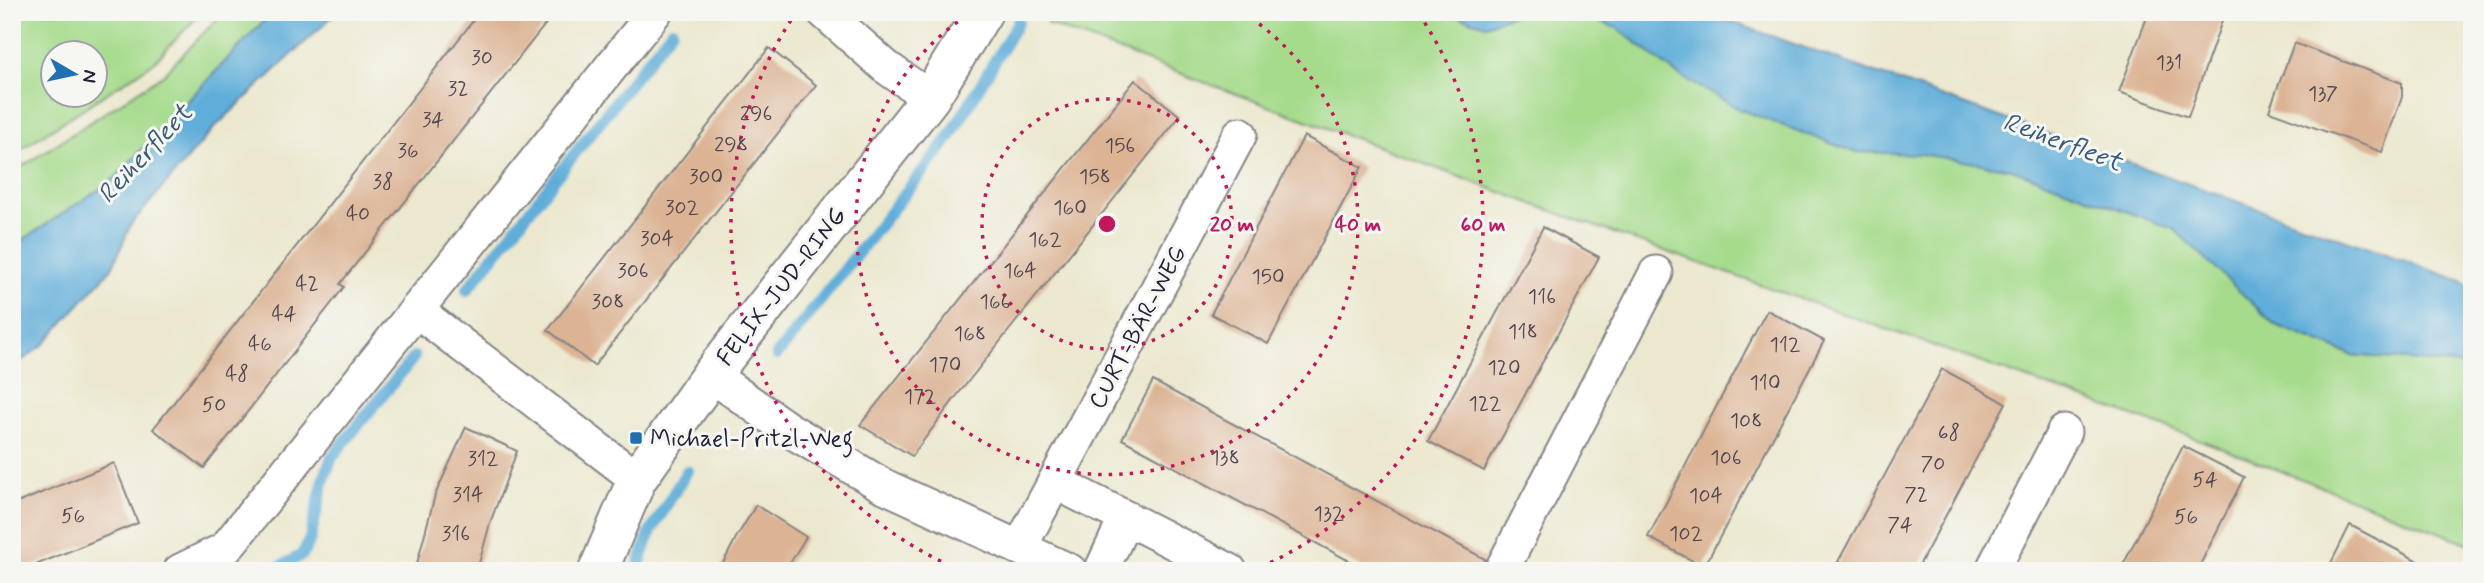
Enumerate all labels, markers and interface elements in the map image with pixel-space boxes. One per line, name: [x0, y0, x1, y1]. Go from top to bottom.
north arrow: [38, 38, 108, 108]
house number: 30: [471, 44, 493, 72]
house number: 131: [2156, 49, 2182, 77]
text: N: [76, 68, 103, 85]
house number: 32: [448, 75, 468, 103]
house number: 137: [2308, 80, 2338, 108]
water label: Reiherfleet: [91, 96, 201, 211]
house number: 296: [740, 100, 772, 128]
house number: 34: [422, 106, 444, 134]
water label: Reiherfleet: [1998, 106, 2128, 181]
house number: 298: [714, 131, 748, 159]
house number: 156: [1105, 132, 1135, 160]
house number: 36: [397, 137, 419, 165]
house number: 300: [689, 163, 723, 191]
house number: 158: [1079, 163, 1111, 191]
house number: 38: [373, 168, 394, 196]
house number: 302: [665, 194, 699, 222]
house number: 160: [1053, 194, 1087, 222]
house number: 40: [346, 200, 370, 228]
street label: FELIX-JUD-RING: [710, 201, 854, 373]
text: 20 m: [1210, 211, 1255, 239]
text: 40 m: [1335, 211, 1382, 239]
text: 60 m: [1460, 211, 1506, 239]
centre of rings: [1095, 212, 1119, 236]
house number: 304: [640, 225, 674, 253]
house number: 162: [1028, 226, 1062, 254]
street label: CURT-BÄR-WEG: [1082, 241, 1194, 415]
house number: 306: [617, 257, 649, 285]
house number: 164: [1003, 257, 1037, 285]
house number: 150: [1251, 263, 1285, 291]
house number: 42: [295, 270, 319, 298]
house number: 116: [1528, 283, 1556, 311]
house number: 308: [592, 288, 624, 316]
house number: 166: [980, 288, 1010, 316]
house number: 44: [272, 300, 297, 328]
house number: 118: [1508, 318, 1538, 346]
house number: 168: [954, 320, 986, 348]
house number: 46: [248, 330, 272, 358]
house number: 112: [1770, 331, 1800, 359]
house number: 170: [929, 351, 961, 379]
house number: 120: [1487, 354, 1521, 382]
house number: 48: [225, 360, 249, 388]
house number: 110: [1749, 369, 1781, 397]
house number: 172: [904, 383, 936, 411]
house number: 122: [1469, 390, 1502, 418]
house number: 50: [202, 391, 226, 419]
house number: 108: [1730, 407, 1762, 435]
house number: 68: [1938, 419, 1960, 447]
place label: Michael-Pritzl-Weg: [650, 424, 853, 458]
marker: Michael-Pritzl-Weg: [628, 430, 644, 446]
house number: 138: [1210, 444, 1240, 472]
house number: 106: [1710, 444, 1742, 472]
house number: 312: [467, 445, 499, 473]
house number: 70: [1921, 450, 1945, 478]
house number: 54: [2192, 466, 2218, 494]
house number: 314: [453, 481, 483, 509]
house number: 72: [1904, 481, 1928, 509]
house number: 104: [1689, 482, 1723, 510]
house number: 132: [1314, 500, 1344, 528]
house number: 56: [61, 502, 85, 530]
house number: 56: [2174, 503, 2198, 531]
house number: 74: [1887, 511, 1913, 539]
house number: 316: [442, 520, 470, 548]
house number: 102: [1669, 520, 1703, 548]

